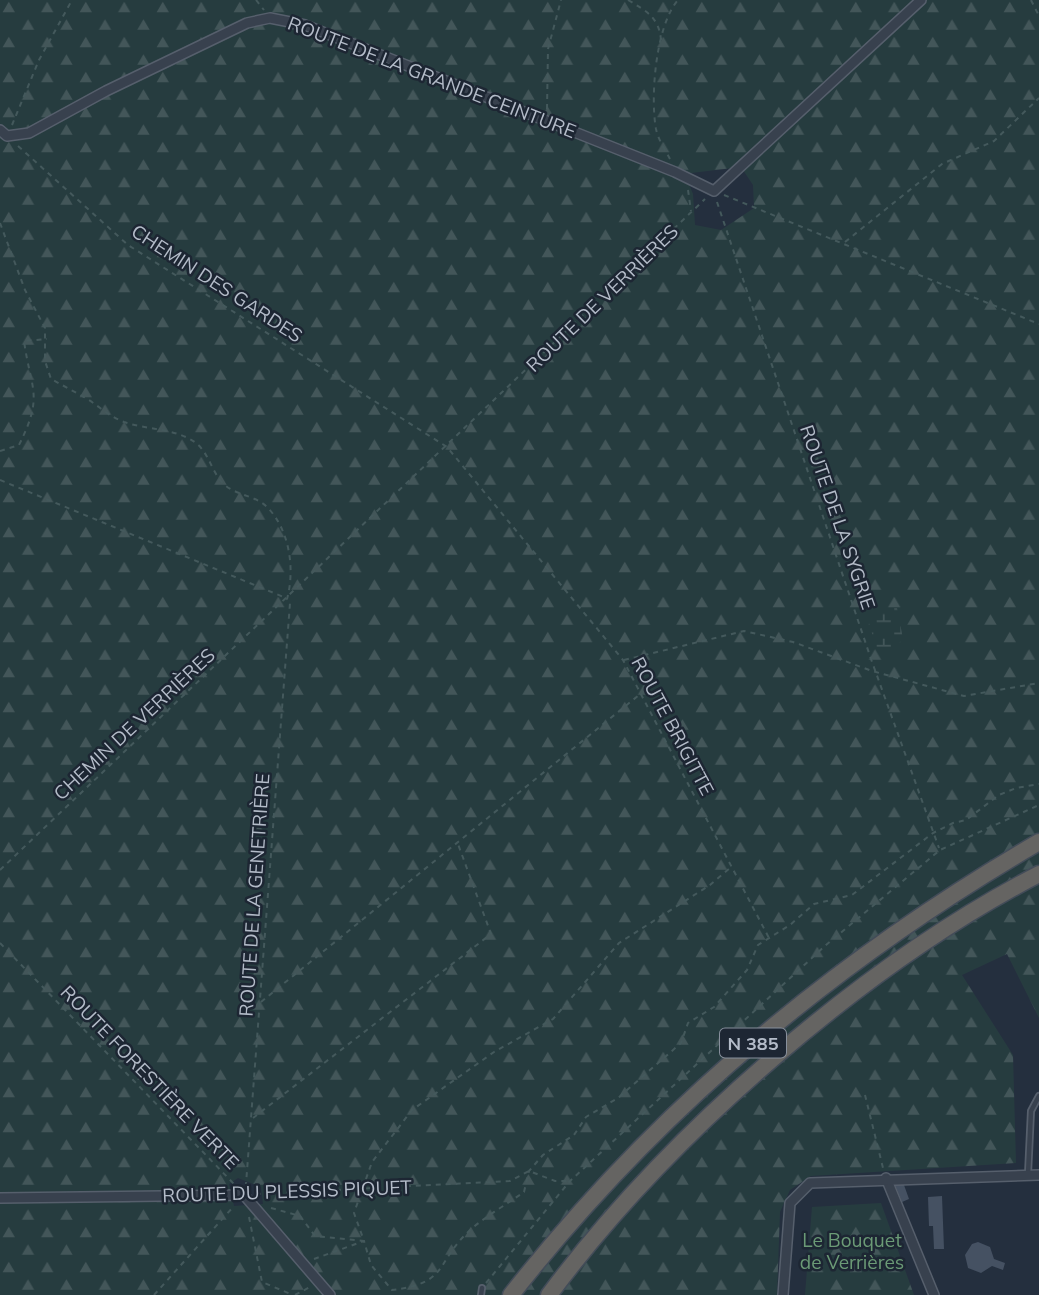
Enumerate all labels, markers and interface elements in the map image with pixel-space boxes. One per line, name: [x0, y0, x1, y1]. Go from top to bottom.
street label: ROUTE DE LA GRANDE CEINTURE: [285, 11, 579, 143]
street label: CHEMIN DES GARDES: [127, 219, 307, 347]
street label: ROUTE DE VERRIÈRES: [521, 219, 683, 377]
street label: ROUTE DE LA SYGRIE: [795, 421, 881, 613]
street label: CHEMIN DE VERRIÈRES: [48, 643, 220, 805]
street label: ROUTE BRIGITTE: [626, 653, 720, 799]
street label: ROUTE DE LA GENETRIÈRE: [234, 773, 274, 1017]
street label: ROUTE FORESTIÈRE VERTE: [56, 980, 244, 1174]
road number: N 385: [720, 1028, 786, 1058]
street label: ROUTE DU PLESSIS PIQUET: [162, 1175, 413, 1207]
park label: Le Bouquet de Verrières: [800, 1228, 904, 1274]

